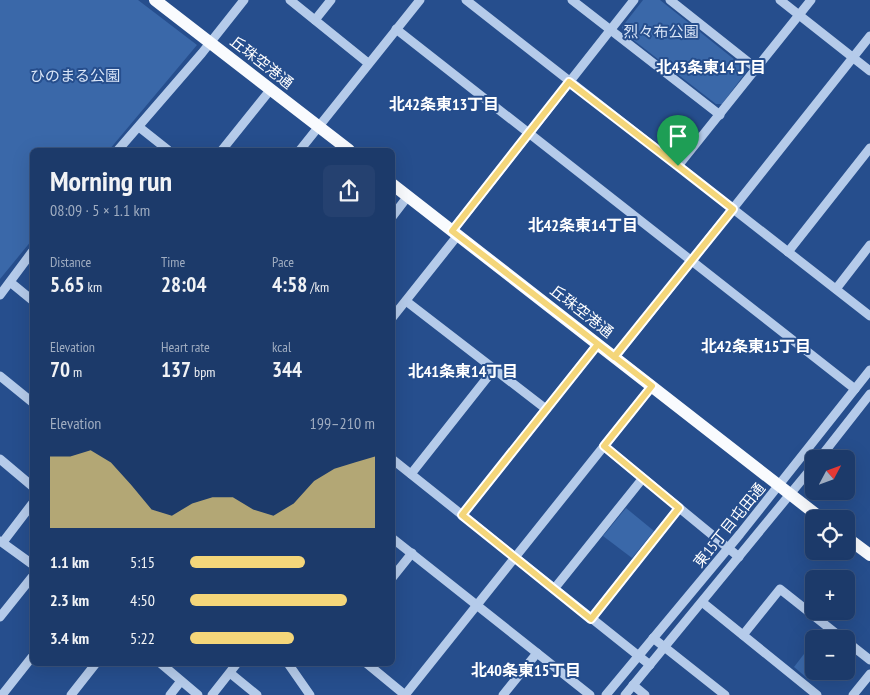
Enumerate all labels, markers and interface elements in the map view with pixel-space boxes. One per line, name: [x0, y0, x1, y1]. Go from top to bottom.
park label: 烈々布公園: [623, 22, 699, 41]
street label: 丘珠空港通: [227, 31, 297, 93]
district label: 北43条東14丁目: [656, 57, 766, 77]
park label: ひのまる公園: [30, 66, 120, 85]
district label: 北42条東13丁目: [389, 94, 499, 114]
pin: [657, 115, 699, 166]
icon: arrive: [664, 122, 692, 150]
text: Morning run: [50, 162, 172, 199]
button: share: [323, 165, 375, 217]
text: 08:09 · 5 × 1.1 km: [50, 200, 150, 220]
district label: 北42条東14丁目: [528, 215, 638, 235]
text: Distance: [50, 253, 91, 271]
text: Time: [161, 253, 185, 271]
text: Pace: [272, 253, 294, 271]
text: 5.65: [50, 271, 85, 298]
text: 28:04: [161, 271, 206, 298]
text: 4:58: [272, 271, 307, 298]
text: km: [85, 278, 102, 296]
text: /km: [307, 278, 329, 296]
street label: 丘珠空港通: [547, 280, 617, 342]
district label: 北42条東15丁目: [701, 336, 811, 356]
text: Elevation: [50, 338, 95, 356]
text: Heart rate: [161, 338, 210, 356]
text: kcal: [272, 338, 291, 356]
text: 70: [50, 356, 70, 383]
text: 137: [161, 356, 191, 383]
text: 344: [272, 356, 302, 383]
district label: 北41条東14丁目: [408, 361, 518, 381]
text: m: [70, 363, 82, 381]
text: bpm: [191, 363, 215, 381]
text: Elevation: [50, 413, 101, 433]
text: 199–210 m: [310, 413, 375, 433]
north arrow: [805, 450, 855, 500]
map controls: [805, 450, 855, 680]
street label: 東15丁目屯田通: [689, 479, 769, 571]
button: locate: [805, 510, 855, 560]
text: 1.1 km: [50, 552, 89, 572]
text: 5:15: [130, 552, 155, 572]
button: +: [805, 570, 855, 620]
text: 2.3 km: [50, 590, 89, 610]
text: 4:50: [130, 590, 155, 610]
text: 3.4 km: [50, 628, 89, 648]
text: 5:22: [130, 628, 155, 648]
button: −: [805, 630, 855, 680]
district label: 北40条東15丁目: [471, 660, 581, 680]

